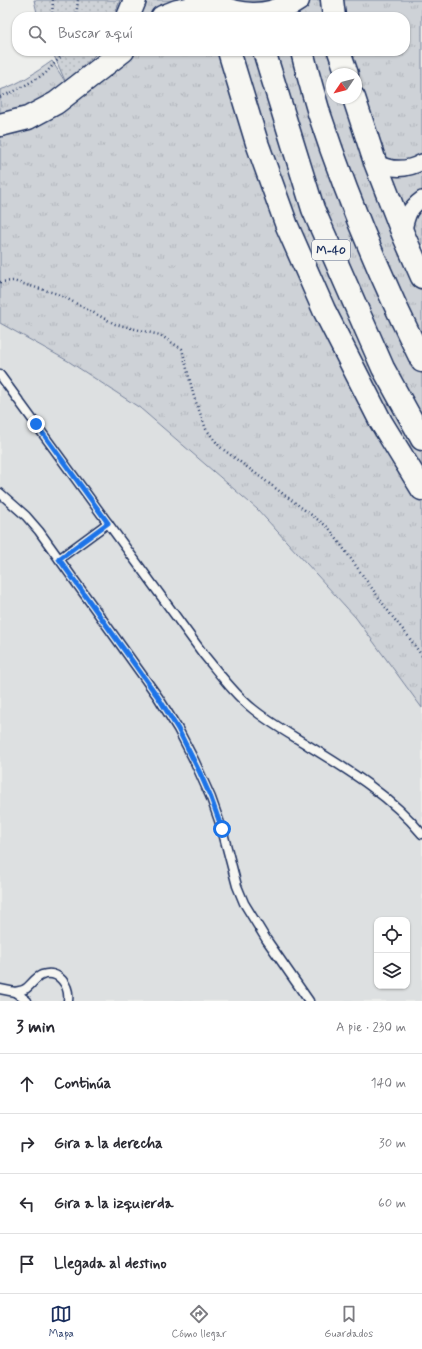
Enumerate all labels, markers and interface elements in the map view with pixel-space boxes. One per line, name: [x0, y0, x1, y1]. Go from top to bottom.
search box: [12, 12, 410, 56]
icon: search: [26, 23, 48, 45]
text: Buscar aquí: [58, 24, 133, 44]
north arrow: [326, 68, 362, 104]
road number: M-40: [312, 240, 350, 260]
route end: [27, 415, 45, 433]
route start: [213, 820, 231, 838]
map controls: [374, 917, 410, 989]
button: locate: [374, 917, 410, 953]
button: layers: [374, 953, 410, 989]
text: 3 min: [16, 1016, 55, 1038]
text: A pie · 230 m: [336, 1019, 406, 1036]
icon: ahead: [16, 1073, 38, 1095]
text: Continúa: [54, 1074, 111, 1094]
text: 140 m: [371, 1075, 406, 1092]
icon: right: [16, 1133, 38, 1155]
text: Gira a la derecha: [54, 1134, 163, 1154]
text: 30 m: [379, 1135, 406, 1152]
icon: left: [16, 1193, 38, 1215]
text: Gira a la izquierda: [54, 1194, 173, 1214]
text: 60 m: [378, 1195, 406, 1212]
icon: arrive: [16, 1253, 38, 1275]
text: Llegada al destino: [54, 1254, 167, 1274]
tab: Mapa: [49, 1303, 74, 1341]
tab: Cómo llegar: [172, 1303, 227, 1341]
tab: Guardados: [324, 1303, 373, 1341]

